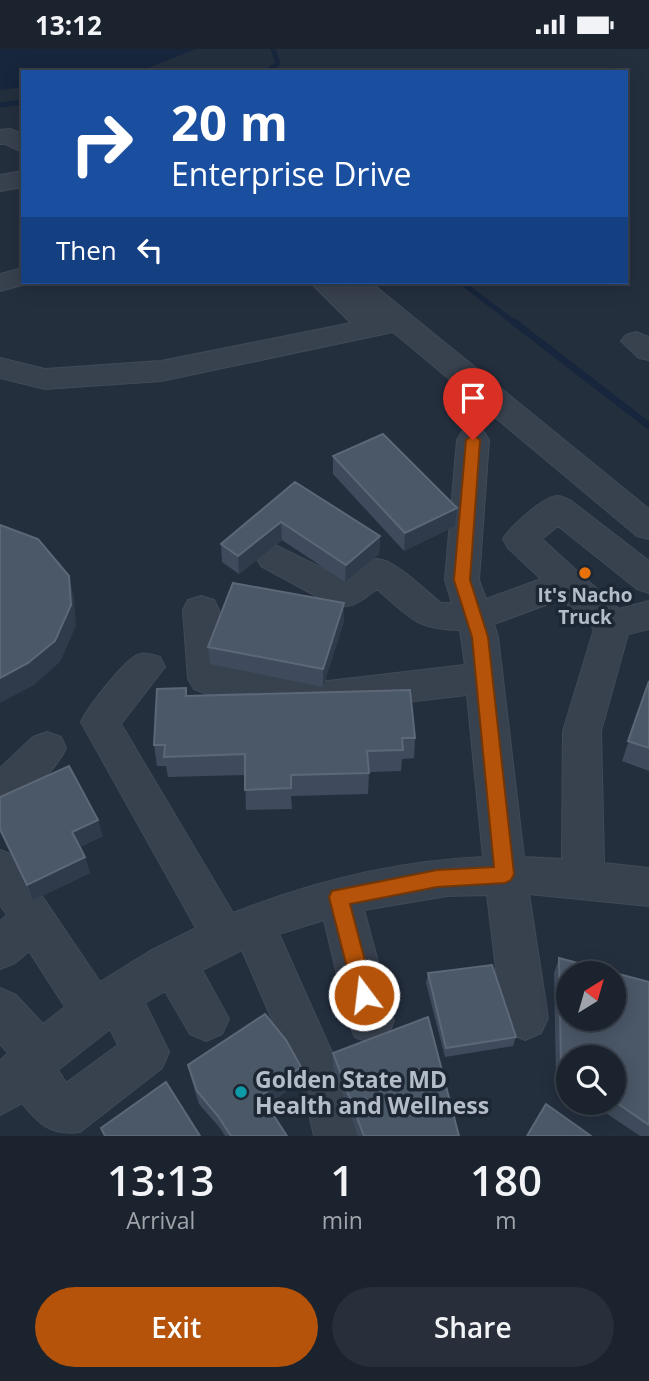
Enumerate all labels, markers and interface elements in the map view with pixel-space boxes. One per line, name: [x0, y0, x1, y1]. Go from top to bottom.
text: 13:12: [35, 7, 102, 43]
text: 20 m: [171, 89, 288, 155]
icon: right: [56, 98, 147, 189]
text: Enterprise Drive: [171, 152, 411, 195]
icon: left: [131, 231, 169, 269]
text: Then: [56, 232, 117, 268]
pin: [443, 368, 503, 440]
icon: arrive: [454, 379, 492, 417]
marker: It's Nacho Truck: [577, 565, 593, 581]
place label: It's Nacho Truck: [538, 582, 632, 630]
position arrow: [327, 958, 401, 1032]
north arrow: [556, 961, 626, 1031]
map controls: [556, 961, 626, 1115]
button: search: [556, 1045, 626, 1115]
place label: Golden State MD Health and Wellness: [255, 1063, 489, 1121]
marker: Golden State MD Health and Wellness: [233, 1084, 249, 1100]
text: 13:13: [107, 1151, 215, 1208]
text: 1: [330, 1151, 354, 1208]
text: 180: [470, 1151, 542, 1208]
text: Arrival: [126, 1204, 195, 1236]
text: min: [322, 1204, 363, 1236]
text: m: [495, 1204, 517, 1236]
button: Exit: [35, 1287, 318, 1367]
button: Share: [332, 1287, 614, 1367]

